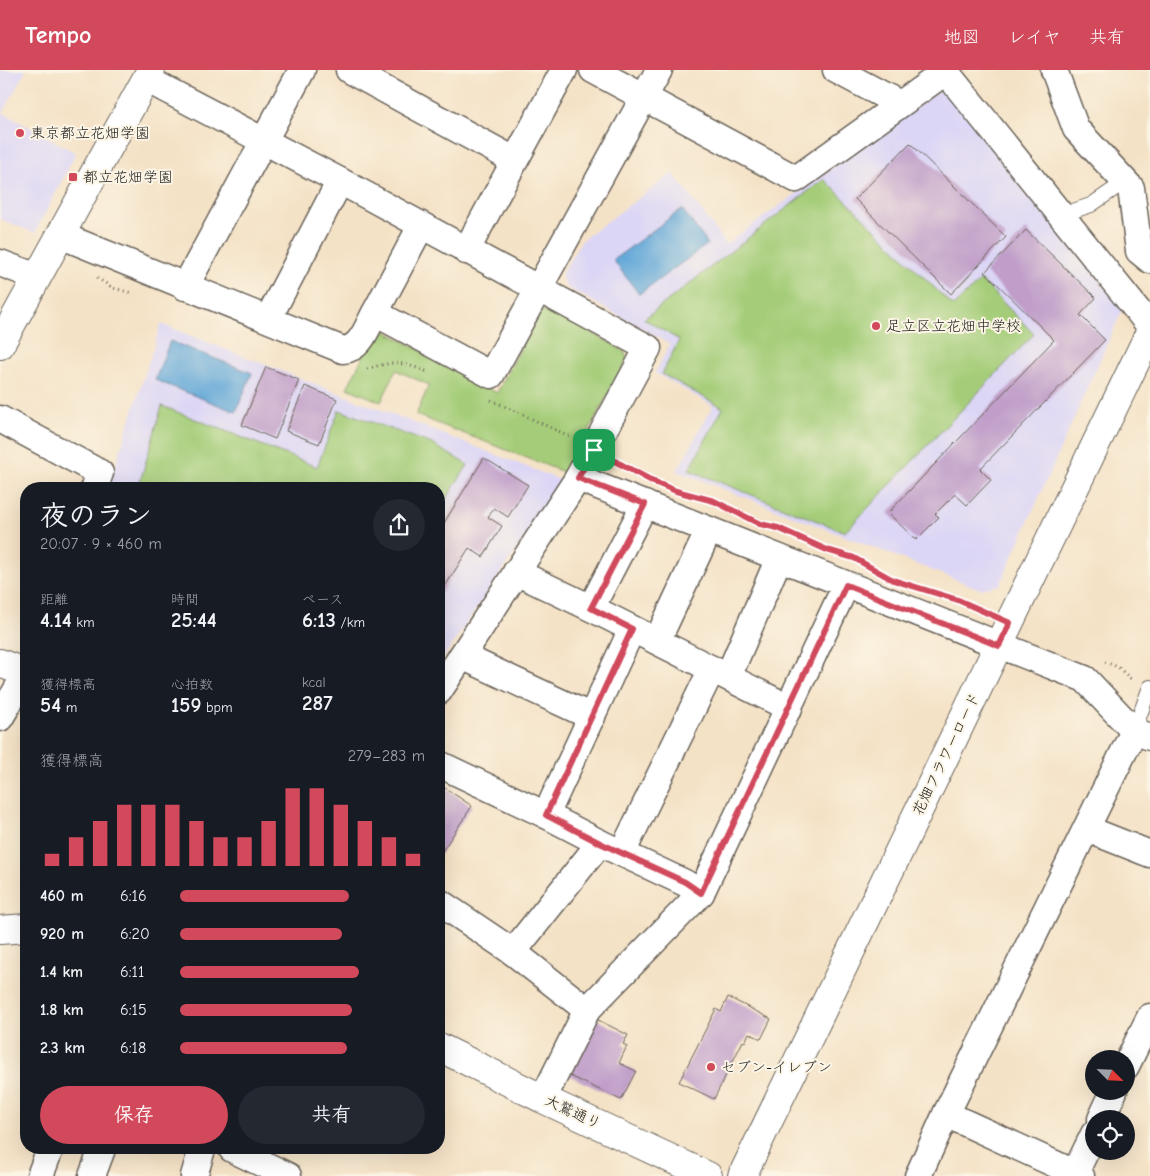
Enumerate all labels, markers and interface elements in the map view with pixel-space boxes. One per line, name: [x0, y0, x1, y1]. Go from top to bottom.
text: Tempo: [25, 21, 91, 49]
text: 地図: [944, 27, 980, 48]
text: レイヤ: [1008, 27, 1061, 48]
text: 共有: [1089, 27, 1125, 48]
place label: 東京都立花畑学園: [30, 124, 150, 142]
marker: 東京都立花畑学園: [14, 127, 26, 139]
place label: 都立花畑学園: [83, 168, 173, 186]
marker: 都立花畑学園: [67, 171, 79, 183]
place label: 足立区立花畑中学校: [886, 317, 1021, 335]
marker: 足立区立花畑中学校: [870, 320, 882, 332]
pin: [573, 429, 615, 471]
icon: arrive: [580, 436, 608, 464]
button: share: [373, 499, 425, 551]
text: 夜のラン: [40, 500, 152, 532]
text: 20:07 · 9 × 460 m: [40, 535, 162, 553]
text: 距離: [40, 591, 68, 608]
text: 時間: [171, 591, 199, 608]
text: ペース: [302, 591, 343, 608]
text: 4.14: [40, 608, 72, 632]
text: 25:44: [171, 608, 217, 632]
text: 6:13: [302, 608, 336, 632]
text: km: [72, 614, 95, 631]
text: /km: [336, 614, 365, 631]
text: kcal: [302, 674, 326, 691]
text: 獲得標高: [40, 676, 96, 693]
text: 心拍数: [171, 676, 213, 693]
street label: 花畑フラワーロード: [908, 690, 984, 818]
text: 287: [302, 691, 333, 715]
text: 54: [40, 693, 61, 717]
text: 159: [171, 693, 201, 717]
text: m: [61, 699, 77, 716]
text: bpm: [201, 699, 233, 716]
text: 279–283 m: [348, 747, 425, 765]
text: 獲得標高: [40, 752, 104, 770]
text: 460 m: [40, 887, 83, 905]
text: 6:16: [120, 887, 147, 905]
text: 920 m: [40, 925, 84, 943]
text: 6:20: [120, 925, 150, 943]
text: 1.4 km: [40, 963, 83, 981]
text: 6:11: [120, 963, 144, 981]
text: 1.8 km: [40, 1001, 84, 1019]
text: 6:15: [120, 1001, 147, 1019]
text: 2.3 km: [40, 1039, 85, 1057]
text: 6:18: [120, 1039, 146, 1057]
north arrow: [1085, 1050, 1135, 1100]
map controls: [1085, 1050, 1135, 1160]
place label: セブン-イレブン: [721, 1058, 832, 1076]
marker: セブン-イレブン: [705, 1061, 717, 1073]
button: 保存: [40, 1086, 228, 1144]
button: 共有: [238, 1086, 425, 1144]
street label: 大鷲通り: [542, 1091, 604, 1133]
button: locate: [1085, 1110, 1135, 1160]

